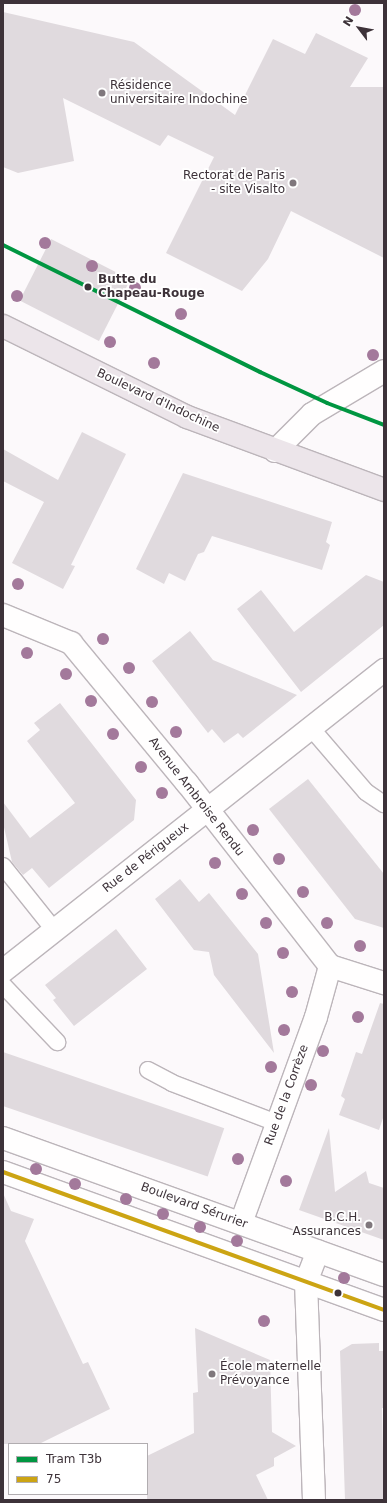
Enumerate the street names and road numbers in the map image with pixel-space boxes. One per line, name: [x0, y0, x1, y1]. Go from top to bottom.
street label: Boulevard d'Indochine: [94, 366, 222, 436]
street label: Avenue Ambroise Rendu: [145, 735, 247, 859]
street label: Rue de Périgueux: [100, 820, 192, 896]
street label: Rue de la Corrèze: [262, 1043, 312, 1147]
street label: Boulevard Sérurier: [139, 1180, 249, 1232]

